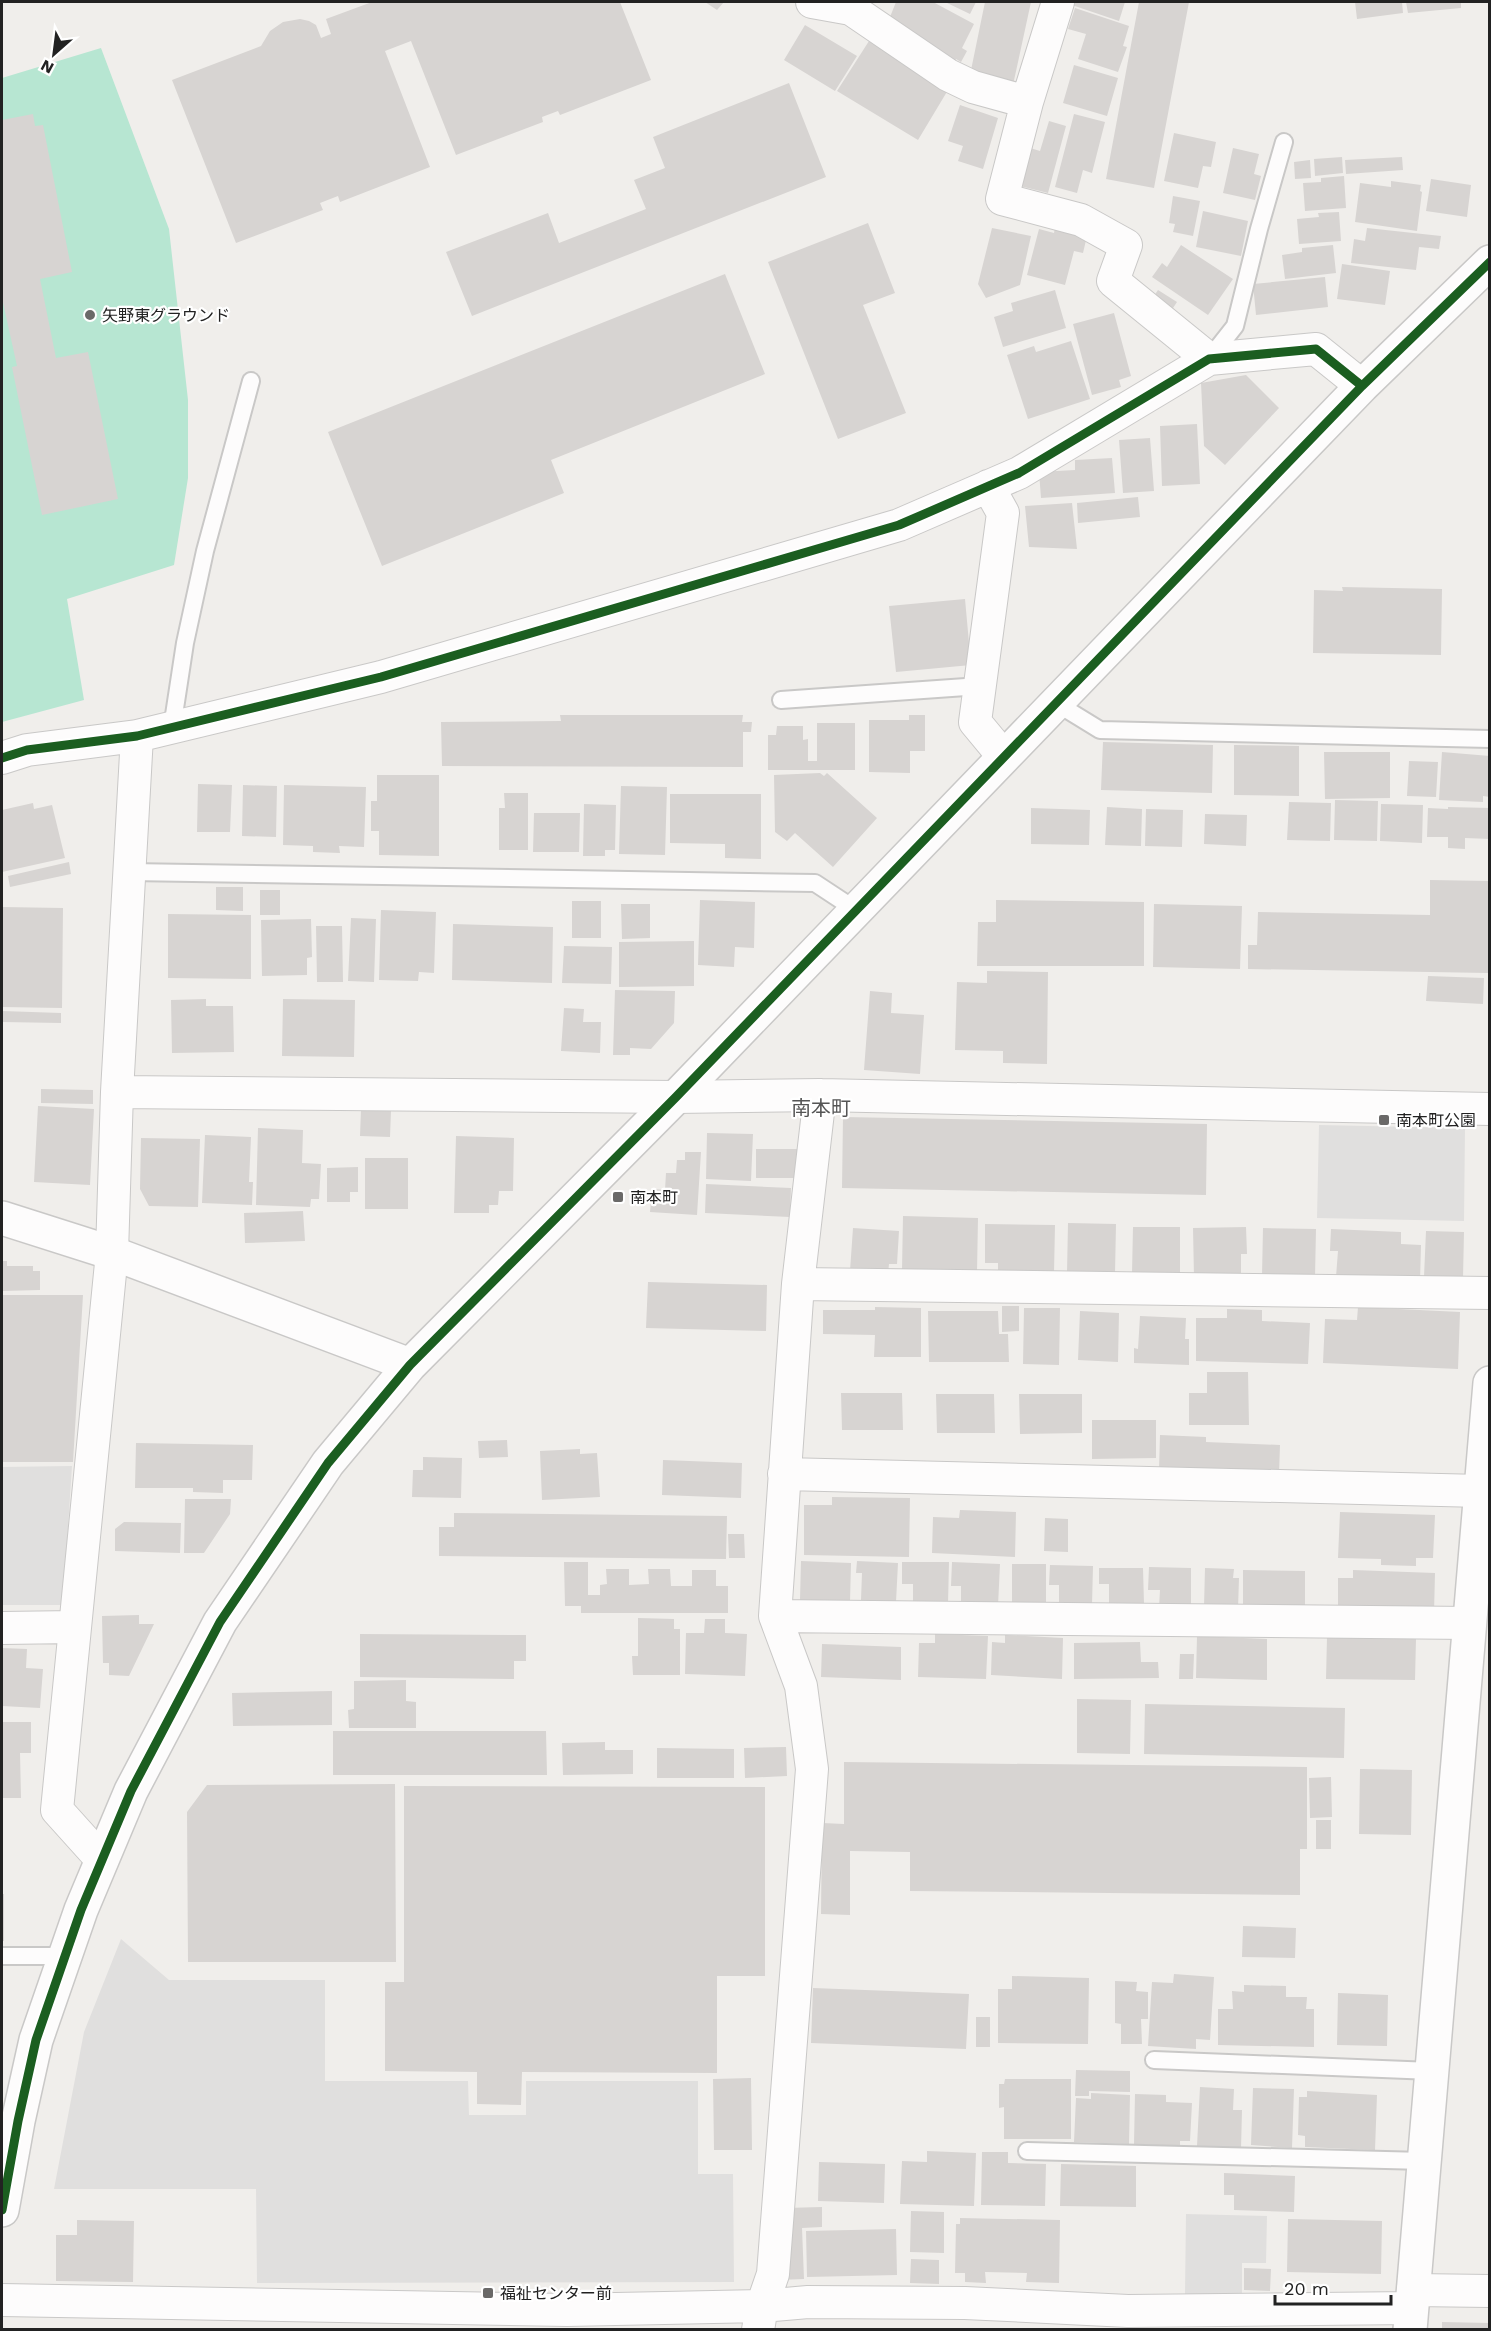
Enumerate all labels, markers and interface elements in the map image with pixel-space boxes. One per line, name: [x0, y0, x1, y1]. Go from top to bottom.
north arrow: [24, 24, 84, 84]
text: N: [37, 56, 57, 78]
place label: 矢野東グラウンド: [102, 306, 230, 325]
marker: 矢野東グラウンド: [83, 308, 97, 322]
district label: 南本町: [791, 1096, 851, 1120]
place label: 南本町公園: [1396, 1111, 1476, 1130]
marker: 南本町公園: [1377, 1113, 1391, 1127]
place label: 南本町: [630, 1188, 678, 1207]
marker: 南本町: [611, 1190, 625, 1204]
scale bar: [1275, 2268, 1390, 2306]
text: 20 m: [1284, 2278, 1329, 2299]
place label: 福祉センター前: [500, 2284, 612, 2303]
marker: 福祉センター前: [481, 2286, 495, 2300]

